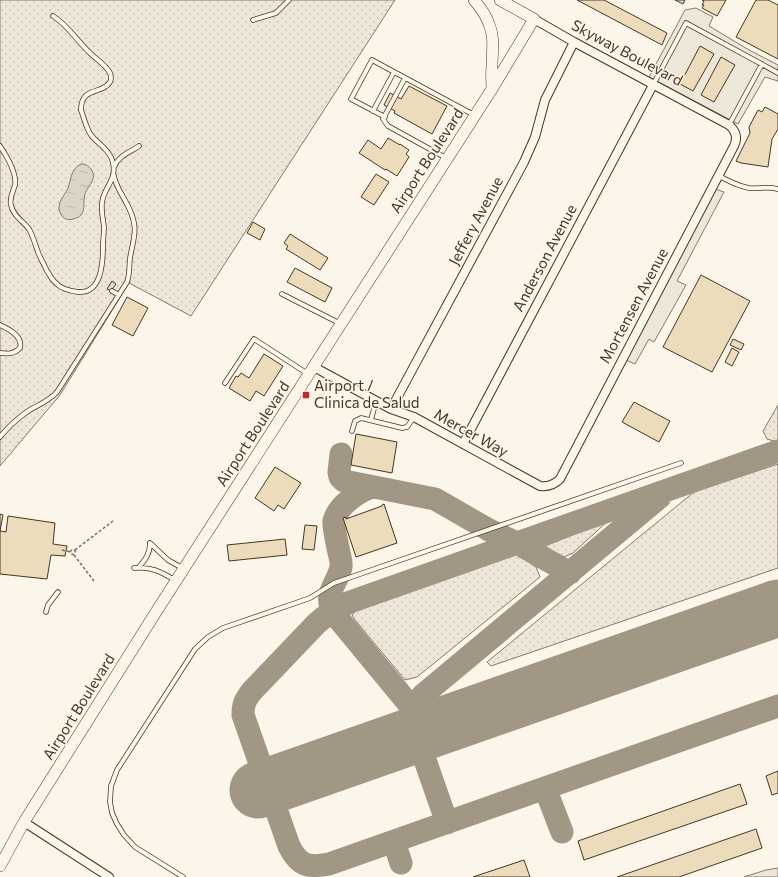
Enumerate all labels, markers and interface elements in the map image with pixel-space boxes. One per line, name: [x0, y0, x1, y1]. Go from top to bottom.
street label: Skyway Boulevard: [569, 15, 686, 89]
street label: Airport Boulevard: [386, 105, 467, 216]
street label: Jeffery Avenue: [444, 173, 506, 268]
street label: Anderson Avenue: [508, 201, 580, 314]
street label: Mortensen Avenue: [595, 245, 671, 366]
place label: Airport / Clinica de Salud: [314, 376, 419, 411]
street label: Airport Boulevard: [212, 378, 293, 489]
marker: Airport / Clinica de Salud: [301, 390, 311, 400]
street label: Mercer Way: [431, 404, 512, 460]
street label: Airport Boulevard: [38, 650, 118, 763]

